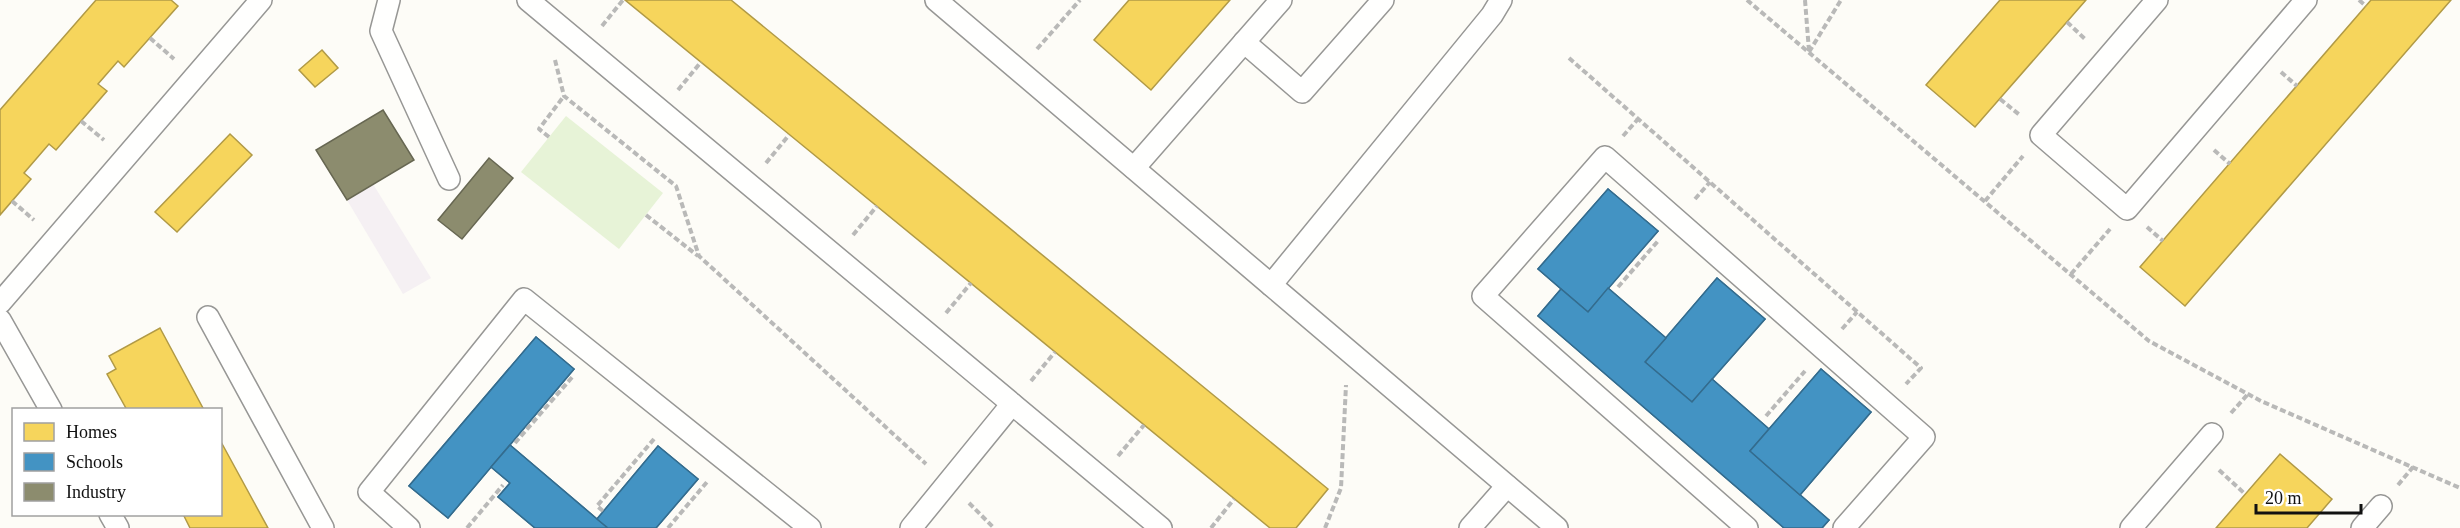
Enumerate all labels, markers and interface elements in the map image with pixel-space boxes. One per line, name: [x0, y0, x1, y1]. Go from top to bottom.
legend: [12, 408, 222, 516]
text: Homes: [66, 422, 117, 442]
text: Schools: [66, 452, 123, 472]
scale bar: [2256, 477, 2361, 515]
text: Industry: [66, 482, 126, 502]
text: 20 m: [2265, 488, 2302, 508]

